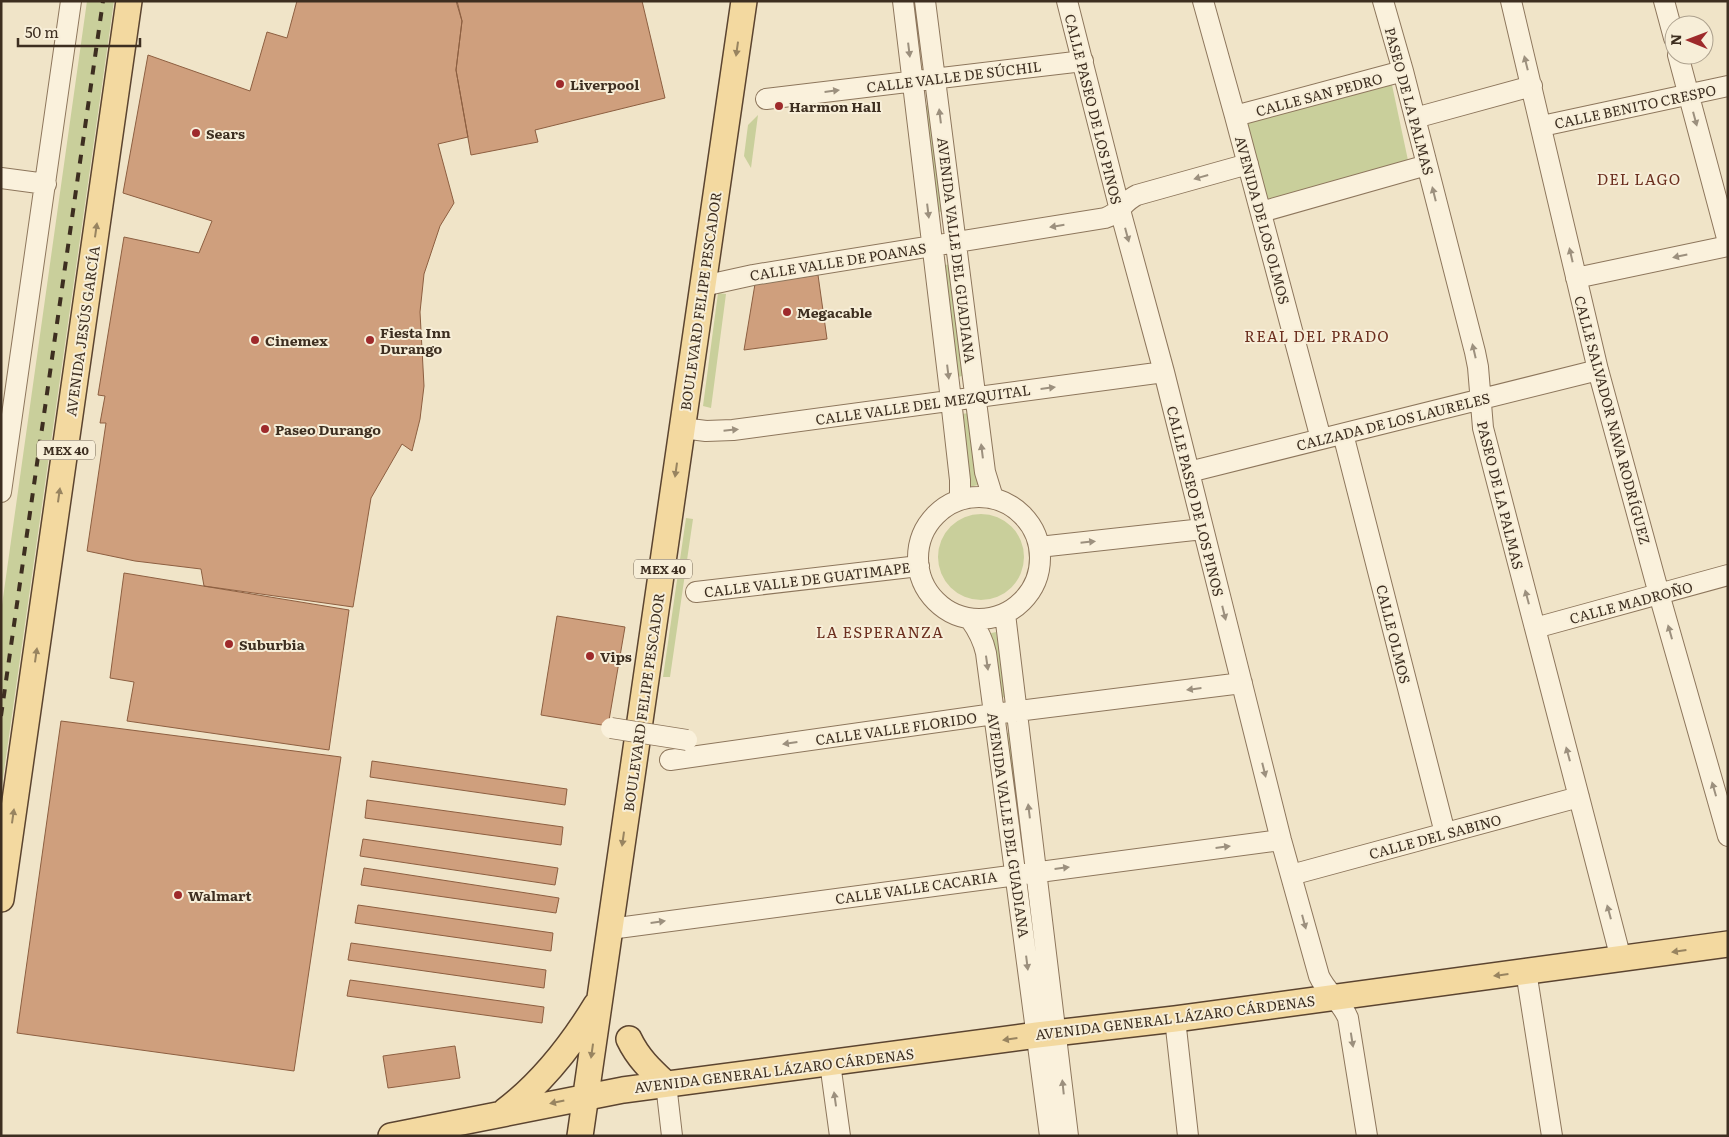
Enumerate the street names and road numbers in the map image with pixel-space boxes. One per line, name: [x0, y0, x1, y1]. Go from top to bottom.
street label: CALLE PASEO DE LOS PINOS: [1061, 12, 1127, 206]
street label: PASEO DE LA PALMAS: [1381, 25, 1439, 177]
street label: CALLE VALLE DE SÚCHIL: [865, 55, 1043, 97]
street label: CALLE SAN PEDRO: [1253, 67, 1385, 121]
street label: CALLE BENITO CRESPO: [1552, 79, 1718, 133]
street label: AVENIDA DE LOS OLMOS: [1231, 134, 1295, 306]
street label: AVENIDA VALLE DEL GUADIANA: [933, 136, 981, 365]
street label: BOULEVARD FELIPE PESCADOR: [675, 190, 725, 412]
street label: CALLE VALLE DE POANAS: [748, 237, 928, 285]
street label: AVENIDA JESÚS GARCÍA: [60, 244, 104, 418]
street label: CALLE SALVADOR NAVA RODRÍGUEZ: [1570, 293, 1656, 547]
street label: CALLE VALLE DEL MEZQUITAL: [814, 379, 1032, 429]
street label: CALZADA DE LOS LAURELES: [1294, 387, 1492, 455]
street label: CALLE PASEO DE LOS PINOS: [1163, 404, 1229, 598]
street label: PASEO DE LA PALMAS: [1473, 419, 1529, 571]
road number: MEX 40: [37, 440, 95, 460]
street label: CALLE VALLE DE GUATIMAPE: [703, 556, 911, 602]
road number: MEX 40: [634, 560, 692, 578]
street label: CALLE MADROÑO: [1567, 576, 1695, 628]
street label: CALLE OLMOS: [1372, 582, 1416, 686]
street label: BOULEVARD FELIPE PESCADOR: [618, 591, 668, 813]
street label: CALLE VALLE FLORIDO: [814, 707, 978, 749]
street label: AVENIDA VALLE DEL GUADIANA: [983, 711, 1035, 940]
street label: CALLE DEL SABINO: [1367, 809, 1503, 863]
street label: CALLE VALLE CACARIA: [834, 866, 999, 908]
street label: AVENIDA GENERAL LÁZARO CÁRDENAS: [1034, 990, 1316, 1044]
street label: AVENIDA GENERAL LÁZARO CÁRDENAS: [633, 1043, 915, 1097]

